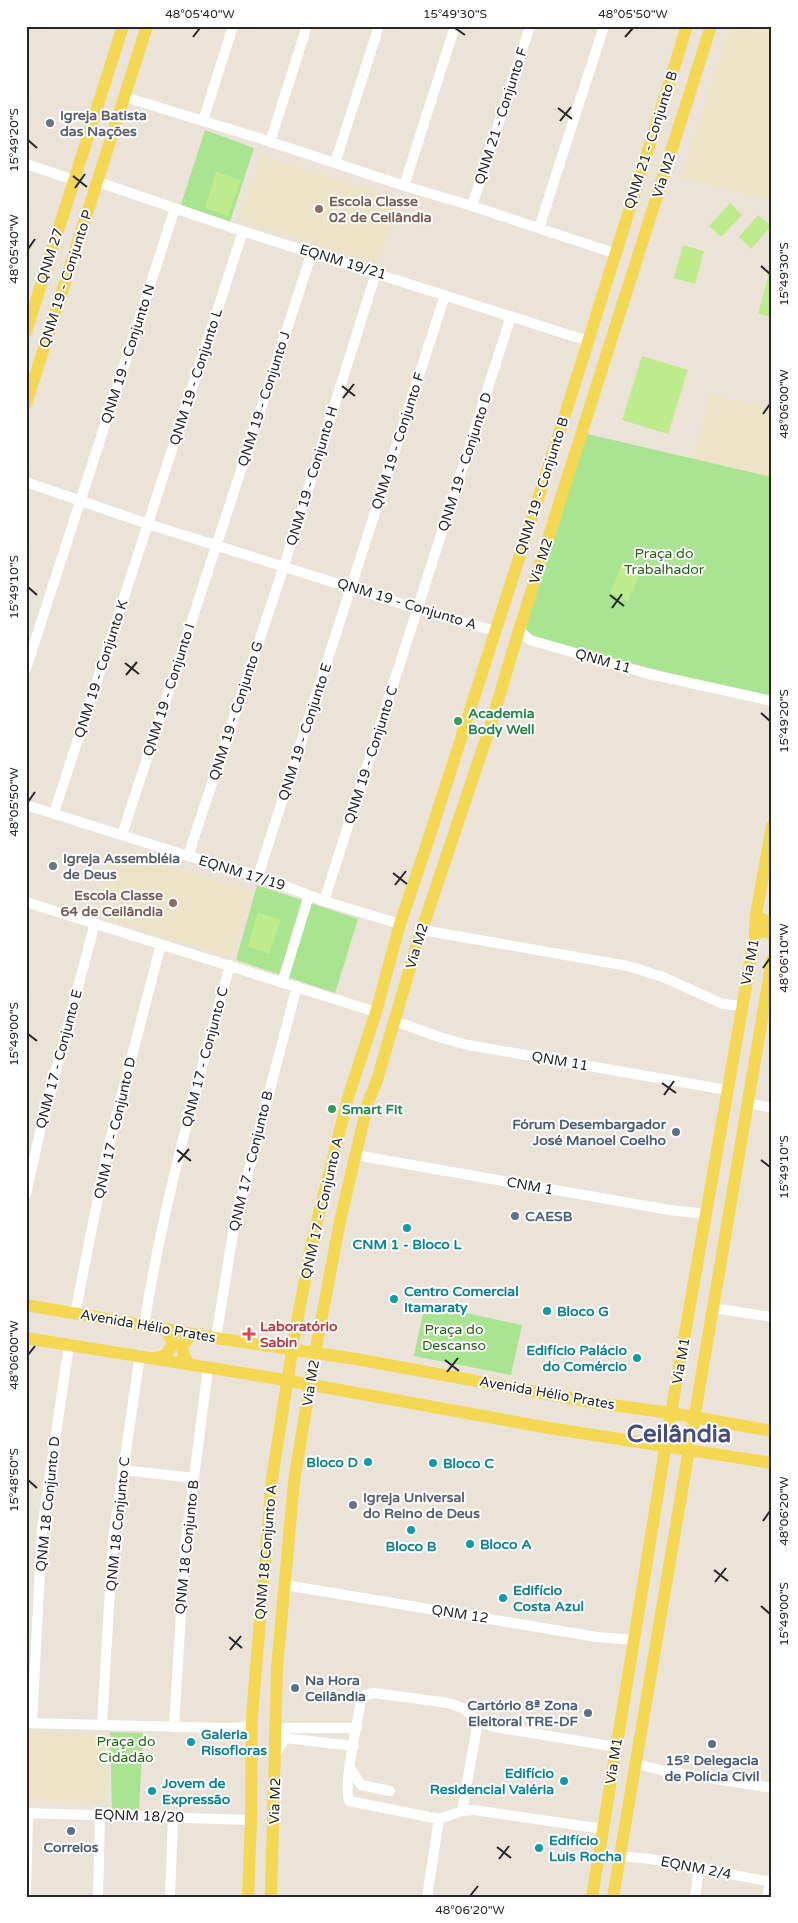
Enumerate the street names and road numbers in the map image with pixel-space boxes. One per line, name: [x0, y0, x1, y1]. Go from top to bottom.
street label: QNM 21 - Conjunto F: [471, 45, 531, 187]
street label: QNM 21 - Conjunto B: [621, 69, 681, 211]
street label: Via M2: [649, 150, 679, 200]
street label: QNM 19 - Conjunto P: [36, 208, 96, 350]
street label: QNM 27: [33, 226, 67, 286]
street label: EQNM 19/21: [297, 241, 389, 283]
street label: QNM 19 - Conjunto N: [97, 282, 159, 426]
street label: QNM 19 - Conjunto L: [166, 306, 226, 448]
street label: QNM 19 - Conjunto J: [234, 329, 294, 469]
street label: QNM 19 - Conjunto F: [368, 370, 428, 512]
street label: QNM 19 - Conjunto D: [434, 390, 496, 534]
street label: QNM 19 - Conjunto H: [283, 404, 341, 548]
street label: QNM 19 - Conjunto B: [512, 415, 572, 557]
street label: Via M2: [526, 536, 556, 586]
street label: QNM 19 - Conjunto A: [335, 575, 479, 633]
street label: QNM 19 - Conjunto K: [71, 598, 131, 740]
street label: QNM 19 - Conjunto I: [139, 621, 199, 759]
street label: QNM 19 - Conjunto G: [205, 639, 267, 783]
street label: QNM 11: [573, 645, 633, 677]
street label: QNM 19 - Conjunto E: [275, 661, 335, 803]
street label: QNM 19 - Conjunto C: [341, 683, 401, 826]
street label: EQNM 17/19: [197, 852, 287, 894]
street label: Via M2: [402, 921, 432, 971]
street label: Via M1: [737, 937, 763, 987]
street label: QNM 17 - Conjunto C: [178, 985, 232, 1129]
street label: QNM 17 - Conjunto E: [32, 987, 86, 1131]
street label: QNM 11: [530, 1048, 590, 1074]
street label: QNM 17 - Conjunto D: [90, 1055, 140, 1201]
street label: QNM 17 - Conjunto B: [225, 1089, 277, 1233]
street label: QNM 17 - Conjunto A: [297, 1135, 347, 1281]
street label: CNM 1: [505, 1174, 555, 1198]
street label: Avenida Hélio Prates: [79, 1306, 217, 1346]
street label: Via M1: [669, 1336, 693, 1386]
street label: Via M2: [299, 1359, 323, 1407]
street label: Avenida Hélio Prates: [478, 1373, 616, 1413]
street label: QNM 18 Conjunto D: [32, 1436, 64, 1572]
street label: QNM 18 Conjunto C: [102, 1456, 134, 1592]
street label: QNM 18 Conjunto B: [171, 1479, 203, 1615]
street label: QNM 18 Conjunto A: [252, 1484, 280, 1620]
street label: QNM 12: [430, 1601, 490, 1627]
street label: Via M1: [602, 1737, 626, 1785]
street label: Via M2: [266, 1777, 284, 1825]
street label: EQNM 18/20: [94, 1806, 184, 1826]
street label: EQNM 2/4: [659, 1853, 733, 1883]

